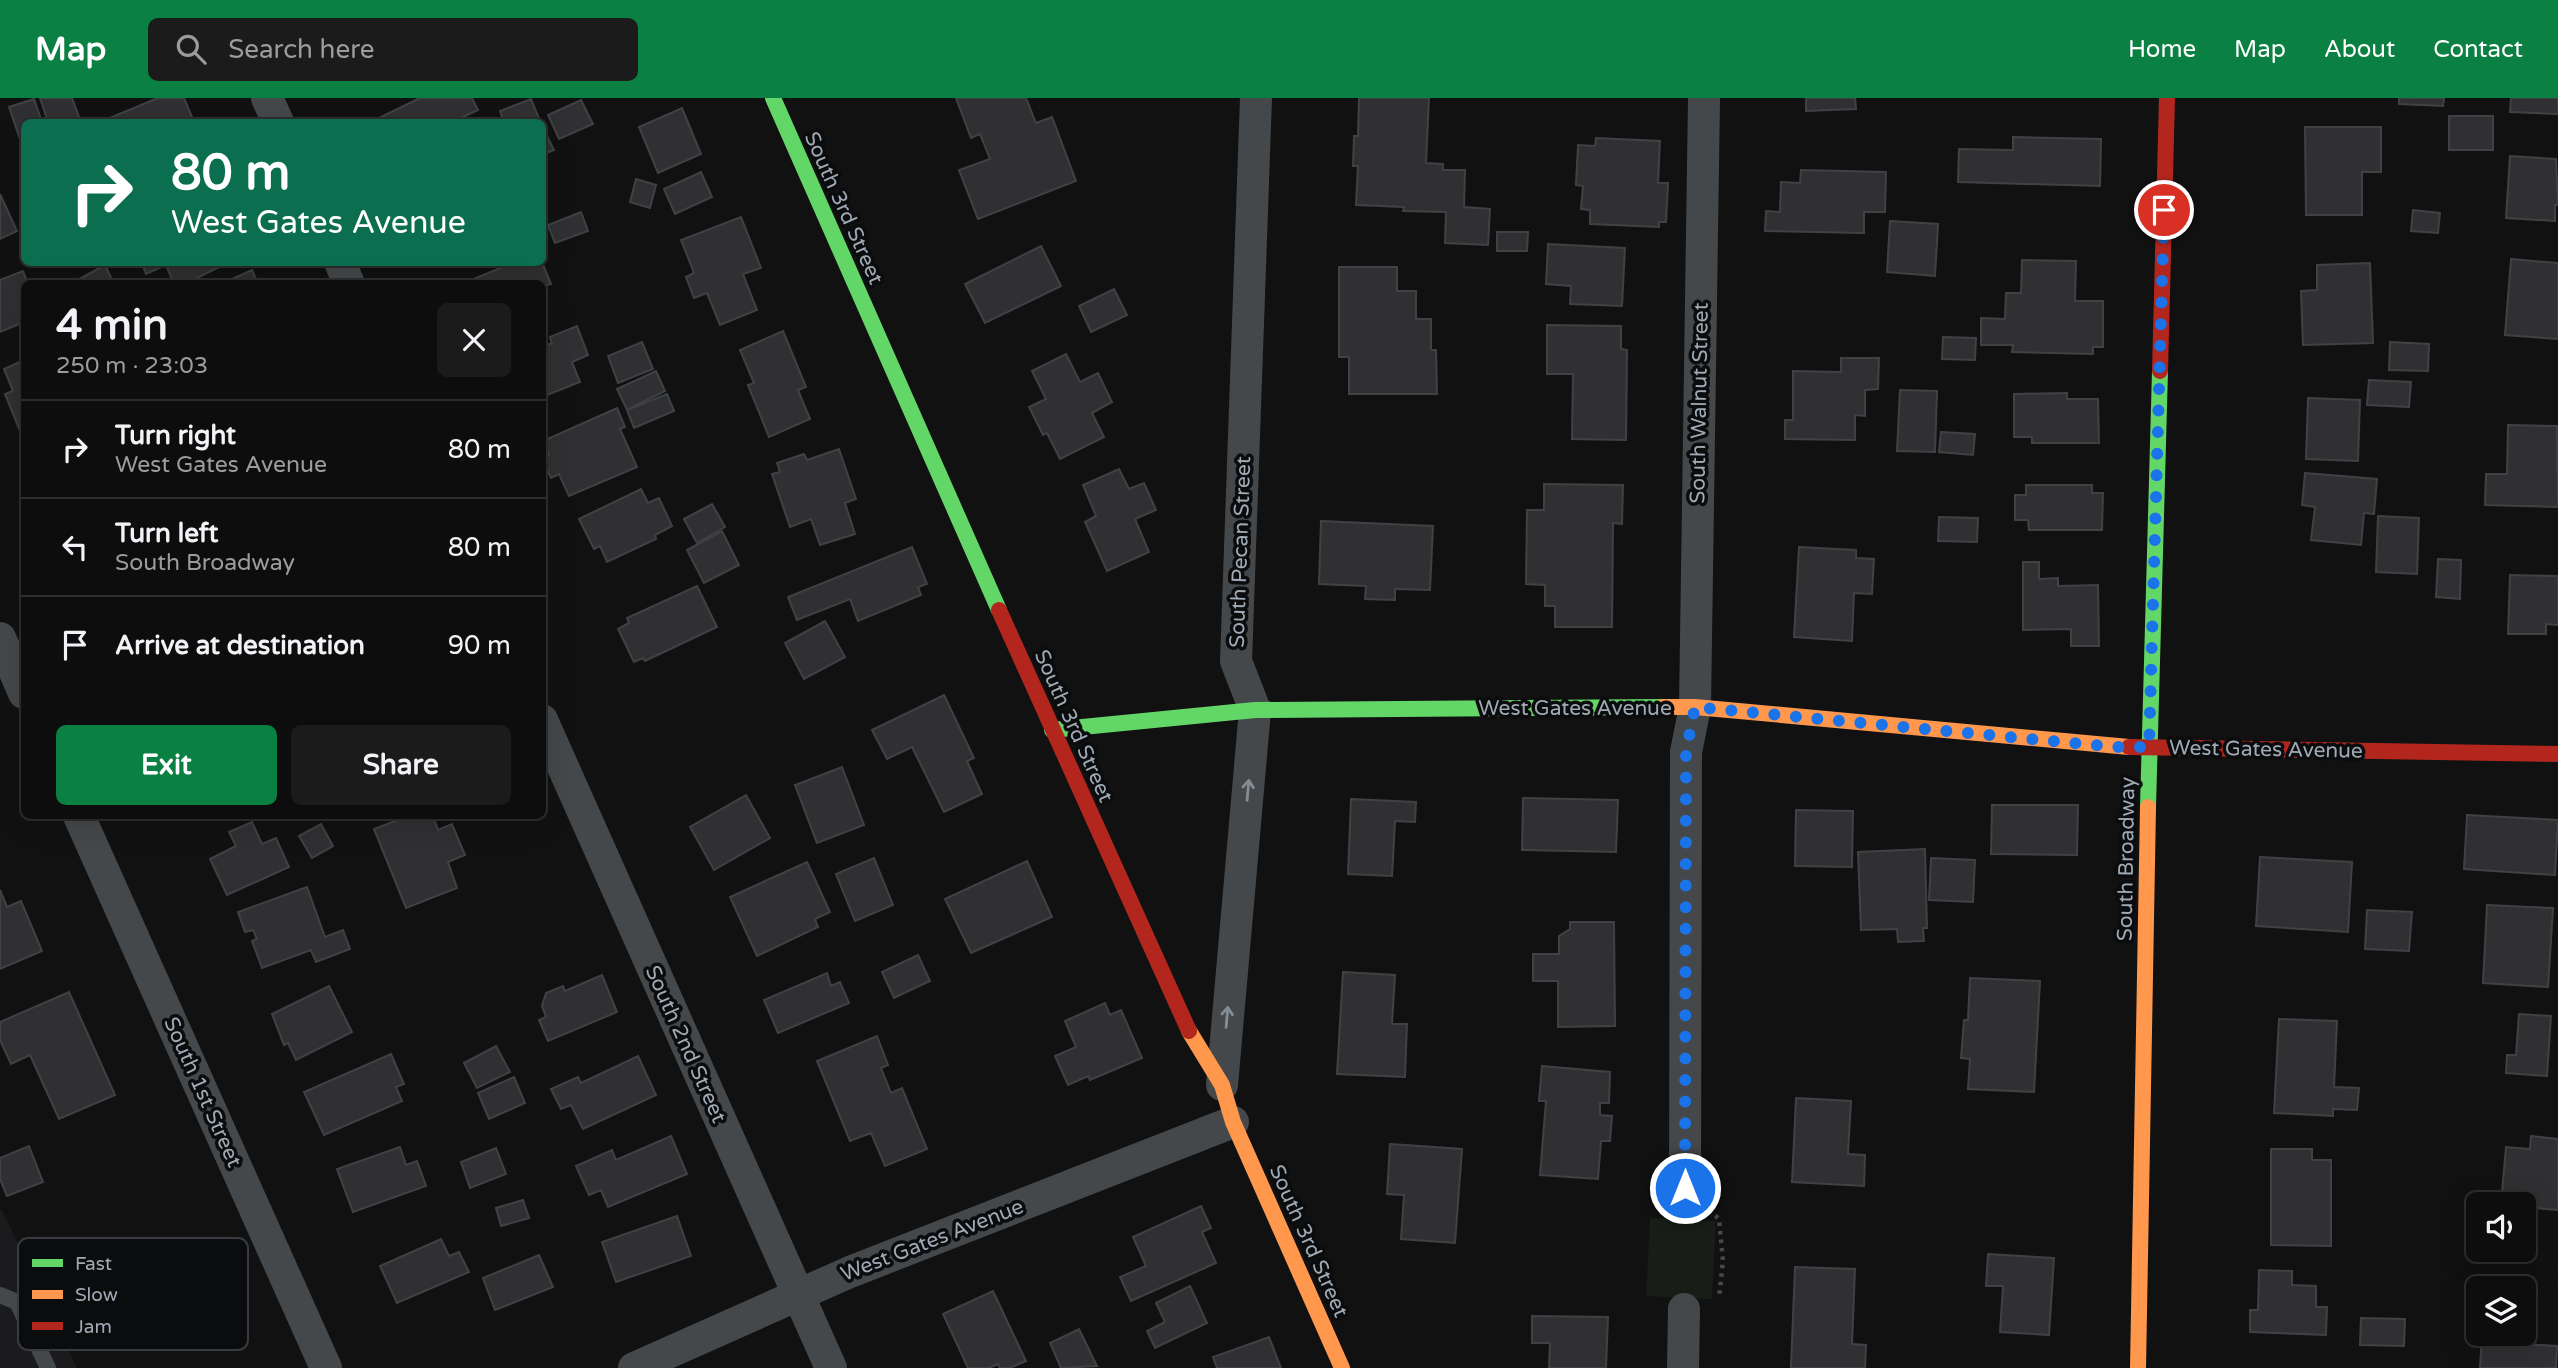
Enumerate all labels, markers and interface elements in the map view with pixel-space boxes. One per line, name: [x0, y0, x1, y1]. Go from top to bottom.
search box: [148, 18, 638, 81]
text: Map: [35, 30, 106, 69]
icon: search: [172, 30, 210, 68]
text: Search here: [228, 34, 374, 65]
text: Home: [2128, 35, 2196, 64]
text: Map: [2234, 35, 2286, 64]
text: About: [2324, 35, 2395, 64]
text: Contact: [2433, 35, 2523, 64]
street label: South 3rd Street: [799, 128, 888, 288]
text: 80 m: [171, 144, 290, 203]
icon: right: [56, 147, 147, 238]
pin: [2134, 180, 2194, 240]
icon: arrive: [2145, 191, 2183, 229]
text: West Gates Avenue: [171, 204, 466, 242]
text: 4 min: [56, 300, 168, 351]
street label: South Walnut Street: [1685, 302, 1714, 504]
button: close: [437, 303, 511, 377]
text: 250 m · 23:03: [56, 352, 208, 380]
text: Turn right: [115, 420, 236, 451]
icon: right: [56, 430, 94, 468]
text: 80 m: [448, 434, 511, 465]
text: West Gates Avenue: [115, 451, 327, 479]
street label: South Pecan Street: [1225, 456, 1256, 648]
text: Turn left: [115, 518, 218, 549]
icon: left: [56, 528, 94, 566]
text: 80 m: [448, 532, 511, 563]
text: South Broadway: [115, 549, 295, 577]
icon: arrive: [56, 626, 94, 664]
text: Arrive at destination: [115, 630, 365, 661]
text: 90 m: [448, 630, 511, 661]
street label: South 3rd Street: [1029, 646, 1118, 806]
street label: West Gates Avenue: [1478, 696, 1672, 721]
button: Exit: [56, 725, 277, 805]
button: Share: [291, 725, 511, 805]
street label: West Gates Avenue: [2169, 735, 2363, 764]
street label: South Broadway: [2113, 777, 2140, 941]
one-way arrow: [1242, 779, 1255, 802]
street label: South 2nd Street: [640, 962, 731, 1127]
one-way arrow: [1221, 1006, 1234, 1029]
street label: South 1st Street: [158, 1013, 247, 1171]
position arrow: [1648, 1151, 1722, 1225]
street label: South 3rd Street: [1264, 1161, 1353, 1321]
map controls: [2466, 1192, 2536, 1346]
button: sound: [2466, 1192, 2536, 1262]
street label: West Gates Avenue: [837, 1194, 1027, 1287]
legend: [18, 1238, 248, 1350]
text: Fast: [75, 1253, 112, 1275]
button: layers: [2466, 1276, 2536, 1346]
text: Slow: [75, 1284, 118, 1306]
text: Jam: [75, 1316, 112, 1338]

